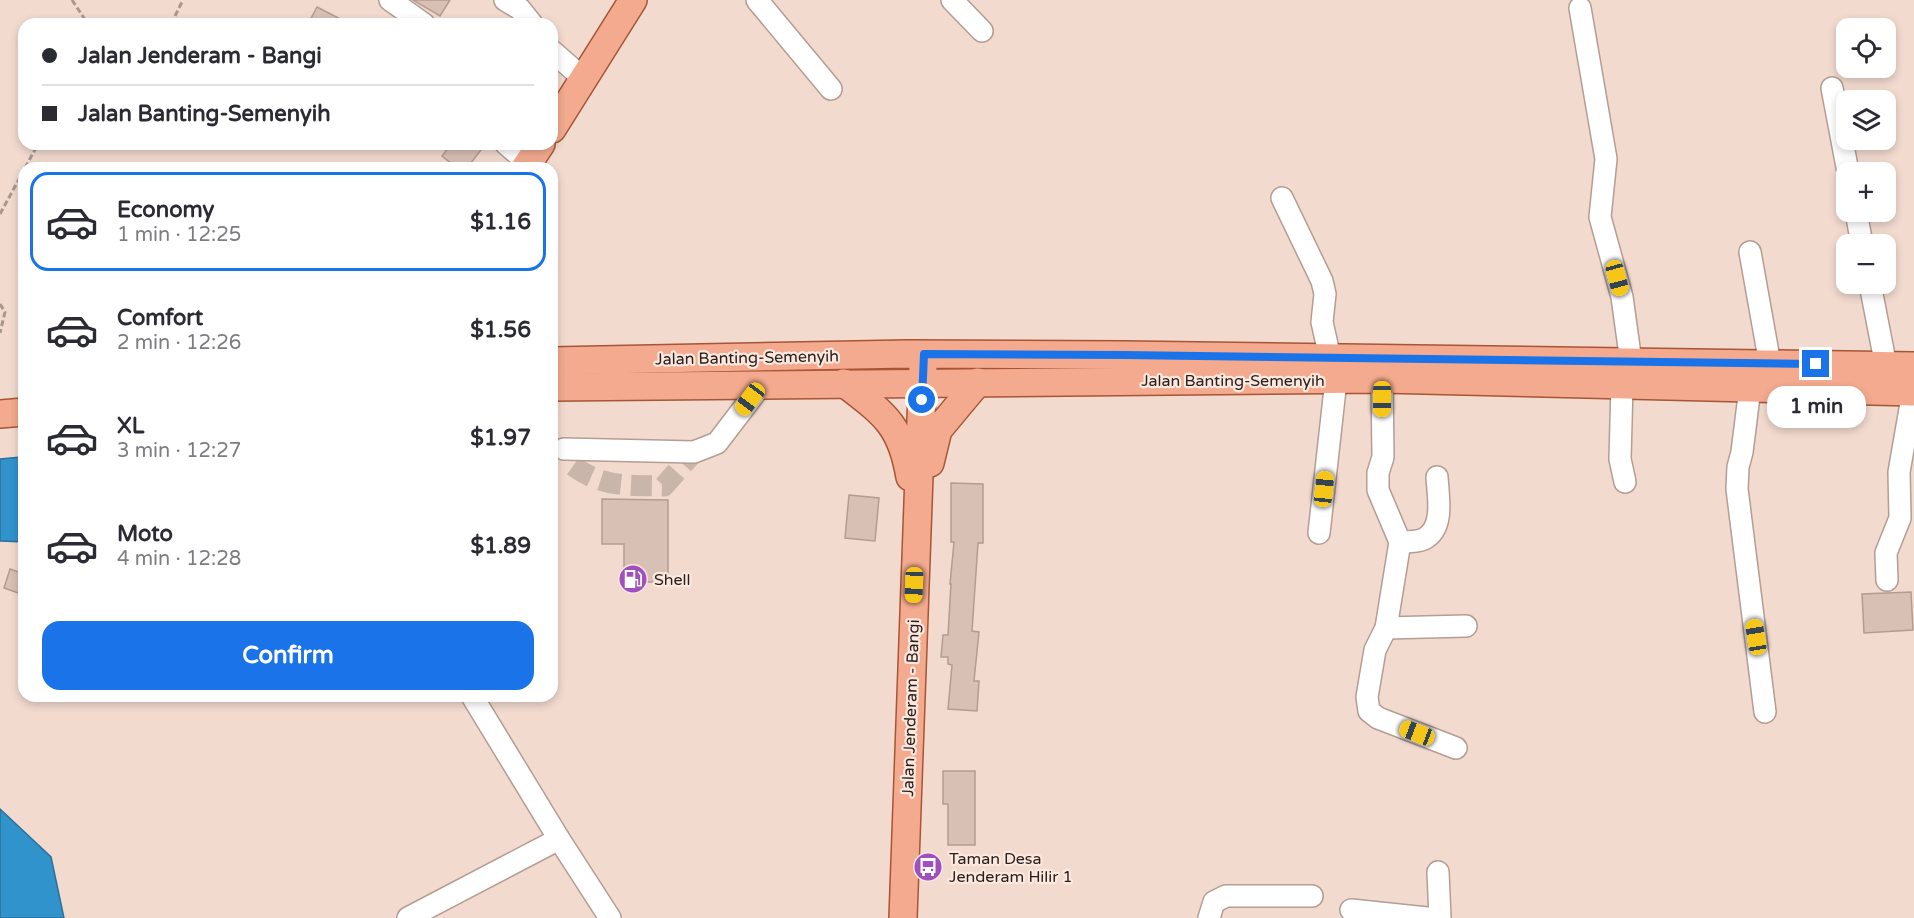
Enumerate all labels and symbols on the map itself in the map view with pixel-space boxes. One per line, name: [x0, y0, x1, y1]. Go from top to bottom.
car: [1604, 258, 1630, 298]
street label: Jalan Banting-Semenyih: [655, 346, 839, 370]
route end: [1802, 350, 1829, 377]
street label: Jalan Banting-Semenyih: [1141, 371, 1325, 391]
car: [732, 379, 768, 419]
car: [1373, 381, 1391, 417]
callout: 1 min: [1766, 385, 1866, 427]
route start: [908, 386, 935, 413]
car: [1313, 470, 1335, 508]
fuel station icon: Shell: [617, 563, 649, 595]
car: [904, 567, 924, 603]
place label: Shell: [654, 570, 691, 590]
car: [1744, 618, 1768, 656]
street label: Jalan Jenderam - Bangi: [898, 619, 924, 797]
car: [1397, 718, 1437, 748]
place label: Taman Desa Jenderam Hilir 1: [949, 849, 1073, 887]
bus stop icon: Taman Desa Jenderam Hilir 1: [912, 851, 944, 883]

